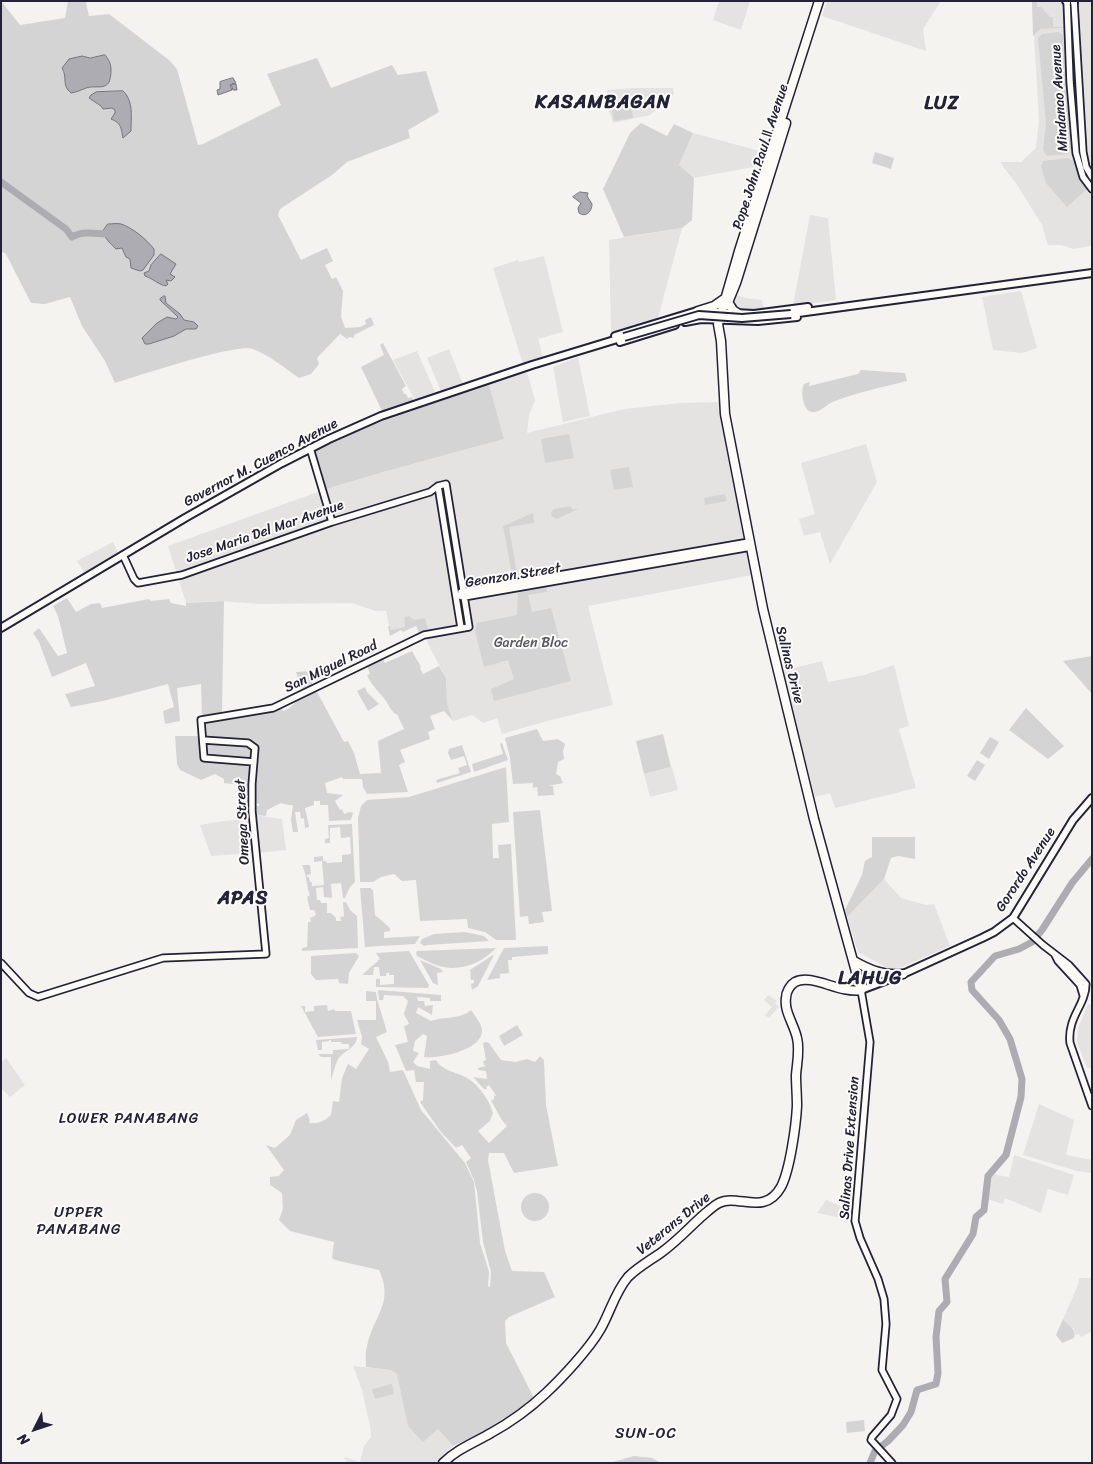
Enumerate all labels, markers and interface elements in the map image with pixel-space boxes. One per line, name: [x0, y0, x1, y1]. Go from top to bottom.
street label: Mindanao Avenue: [1048, 44, 1072, 152]
street label: Pope John Paul Ⅱ Avenue: [729, 80, 793, 234]
district label: KASAMBAGAN: [534, 92, 672, 114]
district label: LUZ: [924, 93, 960, 115]
street label: Governor M. Cuenco Avenue: [181, 415, 341, 511]
street label: Jose Maria Del Mar Avenue: [184, 497, 346, 567]
street label: Geonzon Street: [464, 560, 562, 592]
street label: Salinas Drive: [771, 624, 807, 706]
park label: Garden Bloc: [494, 635, 568, 651]
street label: San Miguel Road: [282, 637, 380, 697]
street label: Omega Street: [232, 779, 254, 865]
street label: Gorordo Avenue: [993, 825, 1059, 915]
district label: APAS: [217, 888, 269, 910]
district label: LAHUG: [837, 968, 903, 990]
street label: Salinas Drive Extension: [837, 1076, 863, 1220]
district label: LOWER PANABANG: [57, 1110, 201, 1128]
street label: Veterans Drive: [634, 1189, 714, 1259]
district label: UPPER PANABANG: [36, 1204, 122, 1239]
north arrow: [10, 1404, 60, 1454]
district label: SUN-OC: [614, 1425, 678, 1443]
text: N: [11, 1427, 36, 1451]

